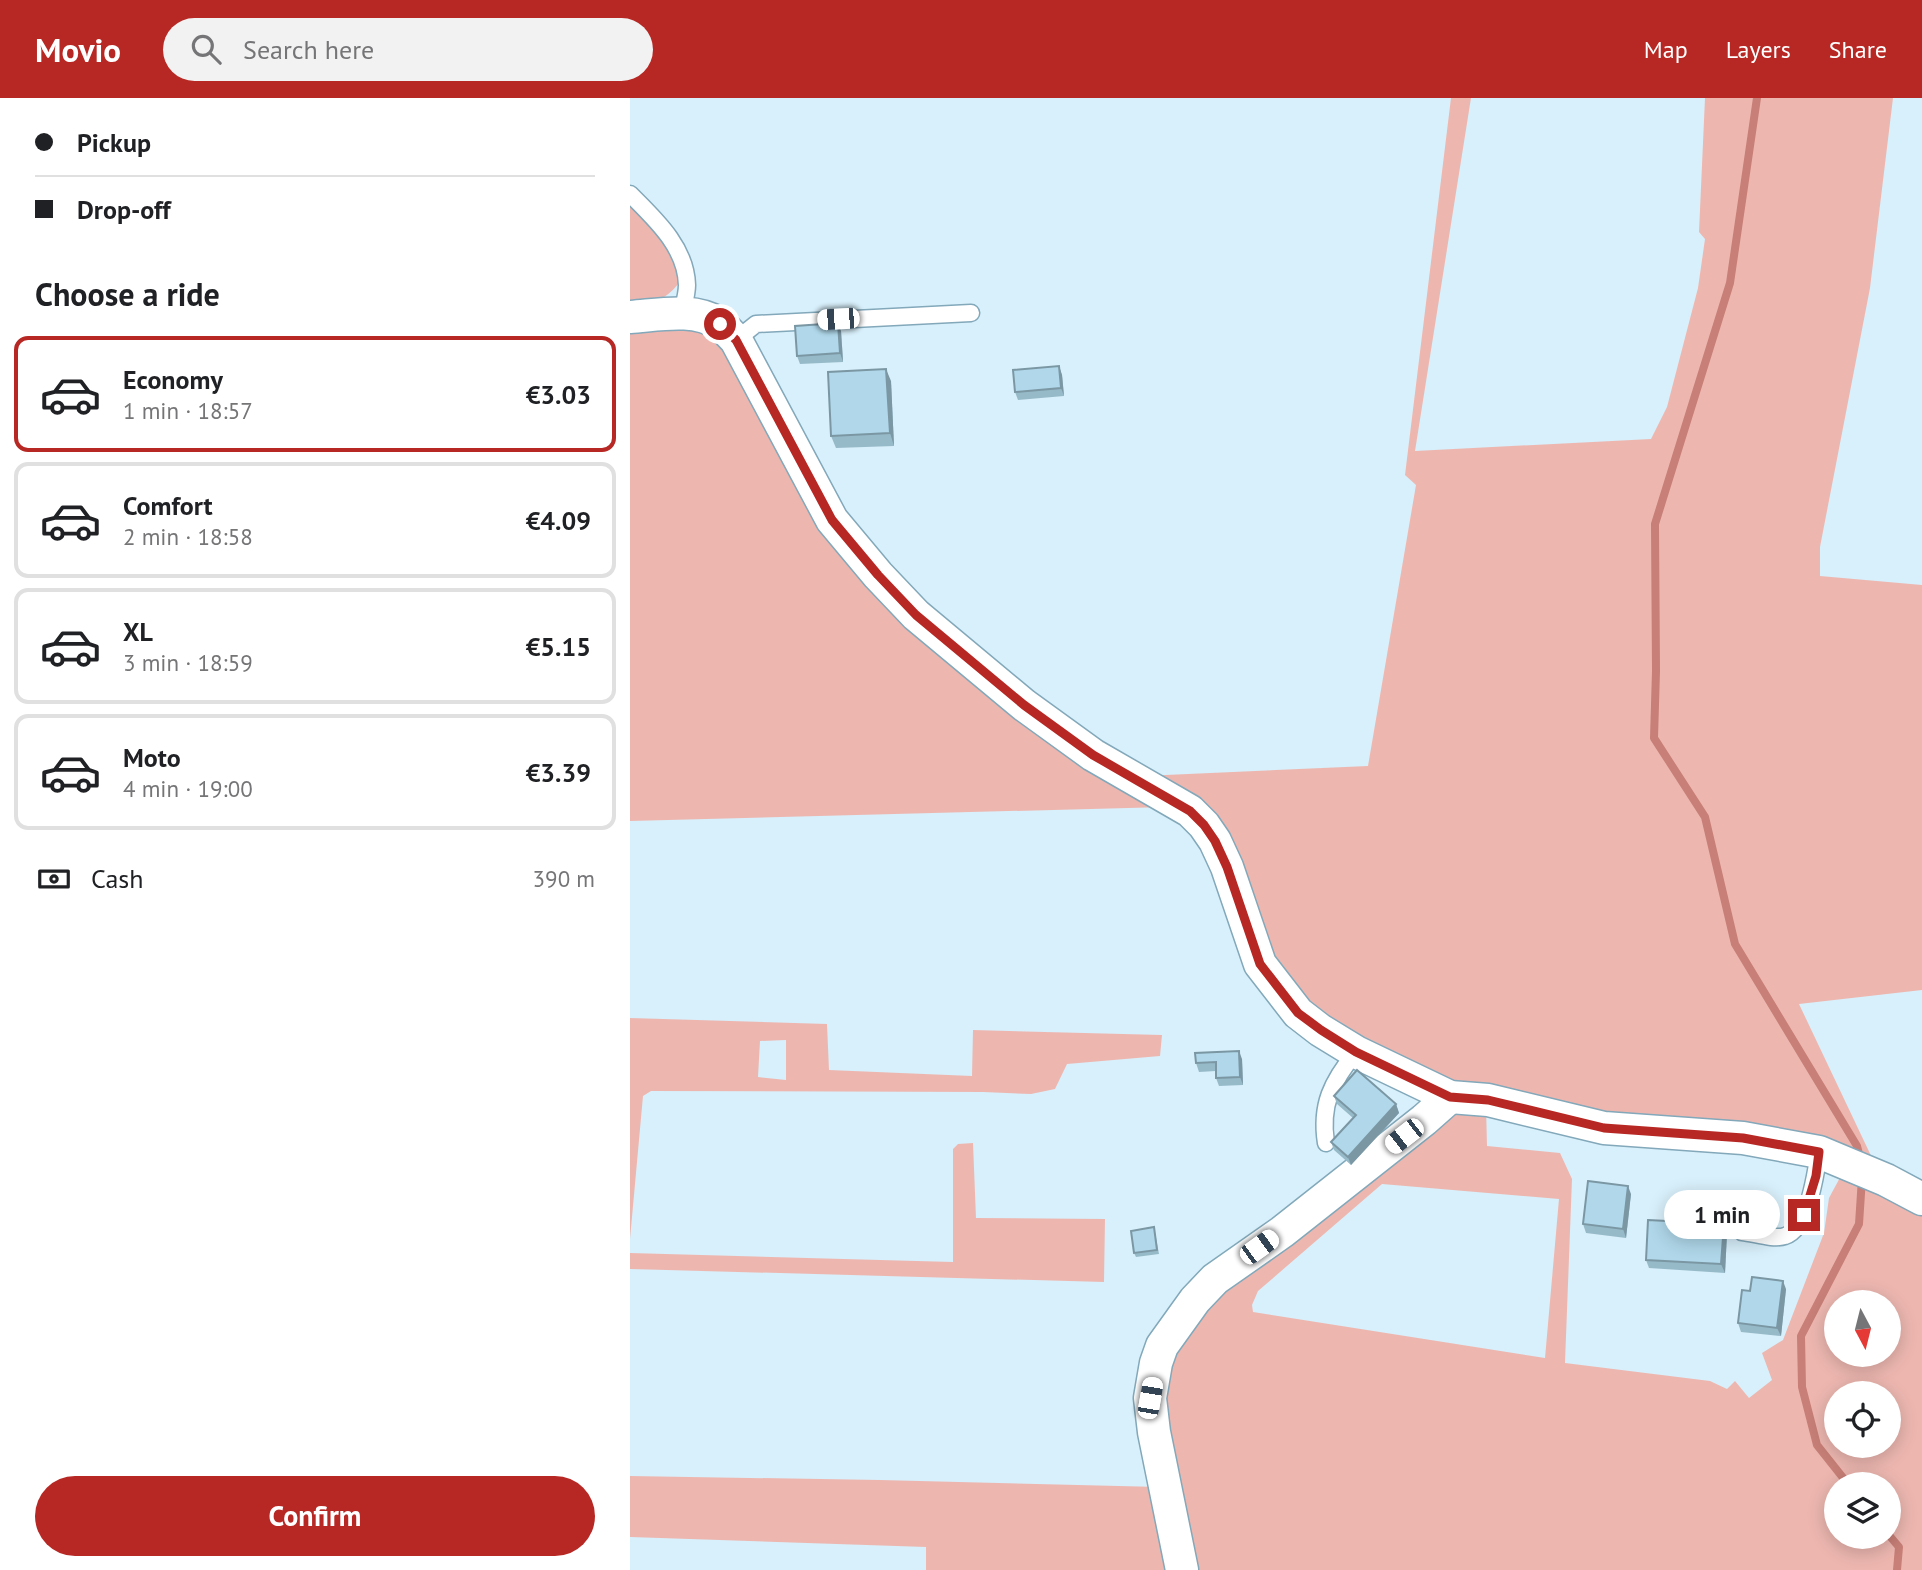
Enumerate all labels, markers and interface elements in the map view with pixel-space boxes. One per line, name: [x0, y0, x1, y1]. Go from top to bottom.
search box: [163, 18, 653, 81]
text: Movio: [35, 28, 121, 71]
icon: search: [187, 30, 225, 68]
text: Search here: [243, 33, 374, 66]
text: Map: [1644, 34, 1688, 65]
text: Layers: [1726, 34, 1791, 65]
text: Share: [1829, 34, 1887, 65]
text: Pickup: [77, 126, 151, 159]
text: Drop-off: [77, 193, 171, 226]
text: Choose a ride: [35, 273, 220, 315]
car: [817, 307, 860, 331]
route start: [704, 308, 736, 340]
icon: car: [39, 363, 102, 426]
text: Economy: [123, 363, 223, 396]
text: €3.03: [526, 378, 591, 411]
text: 1 min · 18:57: [123, 396, 253, 425]
icon: car: [39, 489, 102, 552]
text: Comfort: [123, 489, 213, 522]
text: €4.09: [526, 504, 591, 537]
text: 2 min · 18:58: [123, 522, 253, 551]
icon: car: [39, 615, 102, 678]
text: XL: [123, 615, 153, 648]
text: €5.15: [526, 630, 591, 663]
text: 3 min · 18:59: [123, 648, 253, 677]
icon: car: [39, 741, 102, 804]
text: Moto: [123, 741, 181, 774]
text: €3.39: [526, 756, 591, 789]
text: 4 min · 19:00: [123, 774, 253, 803]
icon: cash: [35, 860, 73, 898]
text: Cash: [91, 862, 143, 895]
text: 390 m: [533, 864, 595, 893]
car: [1381, 1115, 1428, 1157]
callout: 1 min: [1664, 1190, 1780, 1240]
route end: [1788, 1199, 1820, 1231]
text: 1 min: [1694, 1200, 1750, 1229]
car: [1236, 1226, 1283, 1268]
north arrow: [1824, 1290, 1900, 1367]
map controls: [1824, 1290, 1901, 1549]
car: [1137, 1375, 1164, 1421]
button: locate: [1824, 1381, 1901, 1458]
button: layers: [1824, 1472, 1901, 1549]
button: Confirm: [35, 1476, 595, 1556]

